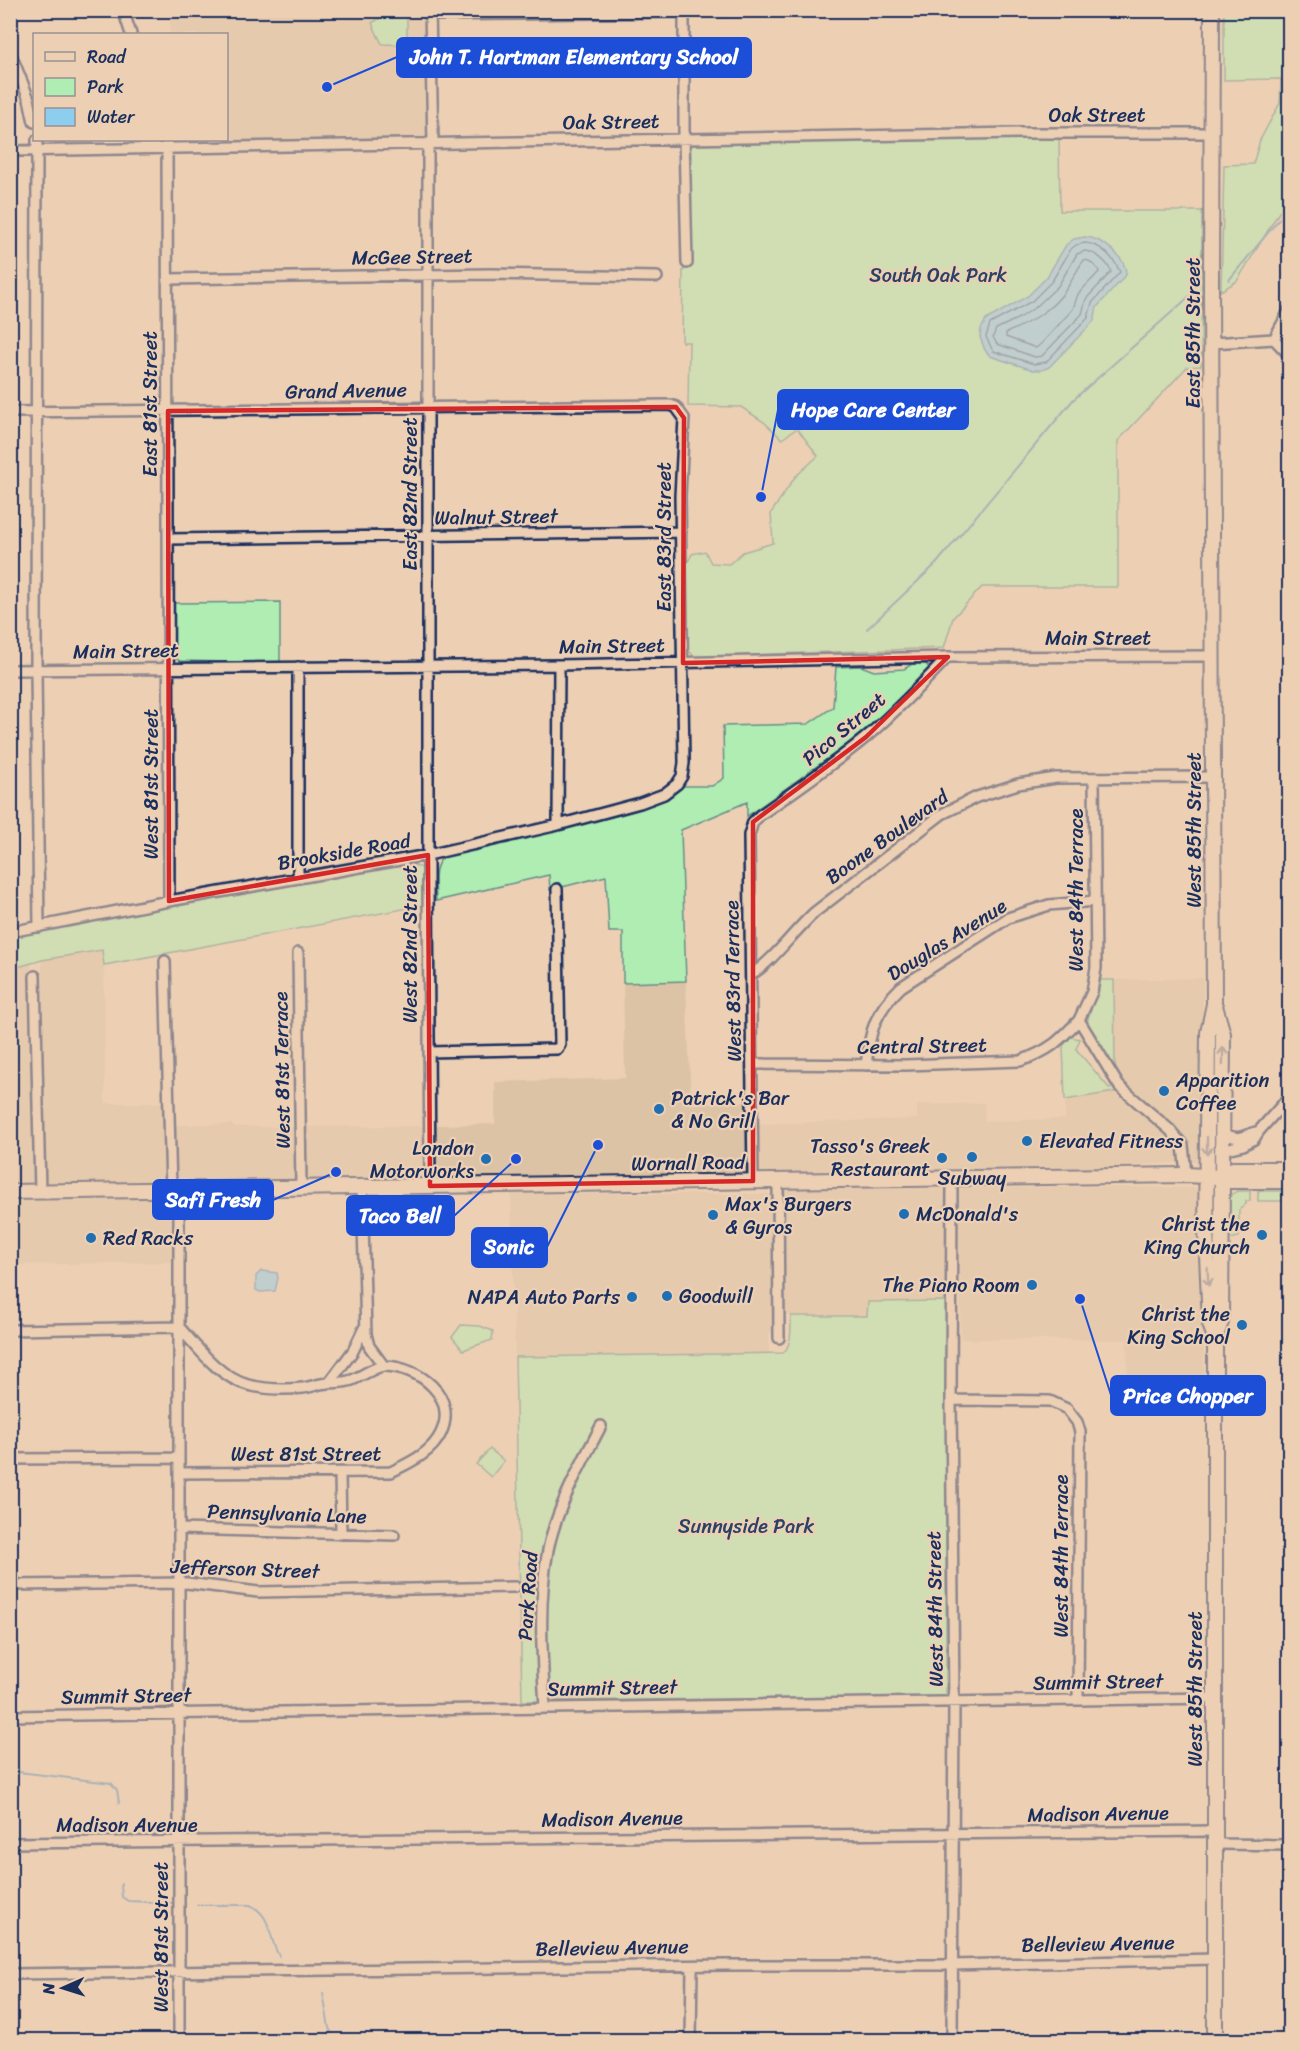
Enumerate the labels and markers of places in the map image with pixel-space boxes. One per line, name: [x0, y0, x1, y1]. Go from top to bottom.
callout: John T. Hartman Elementary School: [397, 38, 751, 77]
callout: Hope Care Center: [778, 390, 968, 429]
place label: Apparition Coffee: [1175, 1063, 1269, 1121]
place label: Patrick's Bar & No Grill: [671, 1081, 790, 1139]
marker: Apparition Coffee: [1157, 1084, 1171, 1098]
marker: Patrick's Bar & No Grill: [652, 1102, 666, 1116]
place label: Elevated Fitness: [1039, 1124, 1184, 1159]
place label: Tasso's Greek Restaurant: [810, 1129, 930, 1187]
place label: London Motorworks: [370, 1131, 475, 1189]
marker: Elevated Fitness: [1020, 1134, 1034, 1148]
marker: Subway: [965, 1150, 979, 1164]
marker: Tasso's Greek Restaurant: [935, 1151, 949, 1165]
marker: London Motorworks: [479, 1152, 493, 1166]
place label: Subway: [938, 1161, 1007, 1196]
callout: Safi Fresh: [153, 1180, 273, 1219]
place label: Max's Burgers & Gyros: [725, 1187, 852, 1245]
callout: Taco Bell: [347, 1196, 454, 1235]
place label: McDonald's: [916, 1197, 1019, 1232]
marker: McDonald's: [897, 1207, 911, 1221]
place label: Christ the King Church: [1144, 1207, 1250, 1265]
marker: Max's Burgers & Gyros: [706, 1208, 720, 1222]
place label: Red Racks: [103, 1221, 194, 1256]
callout: Sonic: [472, 1228, 547, 1267]
marker: Christ the King Church: [1255, 1228, 1269, 1242]
marker: Red Racks: [84, 1231, 98, 1245]
place label: The Piano Room: [882, 1268, 1020, 1303]
marker: The Piano Room: [1025, 1278, 1039, 1292]
place label: Goodwill: [679, 1279, 754, 1314]
place label: NAPA Auto Parts: [468, 1280, 621, 1315]
marker: Goodwill: [660, 1289, 674, 1303]
marker: NAPA Auto Parts: [625, 1290, 639, 1304]
place label: Christ the King School: [1127, 1297, 1231, 1355]
marker: Christ the King School: [1235, 1318, 1249, 1332]
callout: Price Chopper: [1111, 1376, 1265, 1415]

